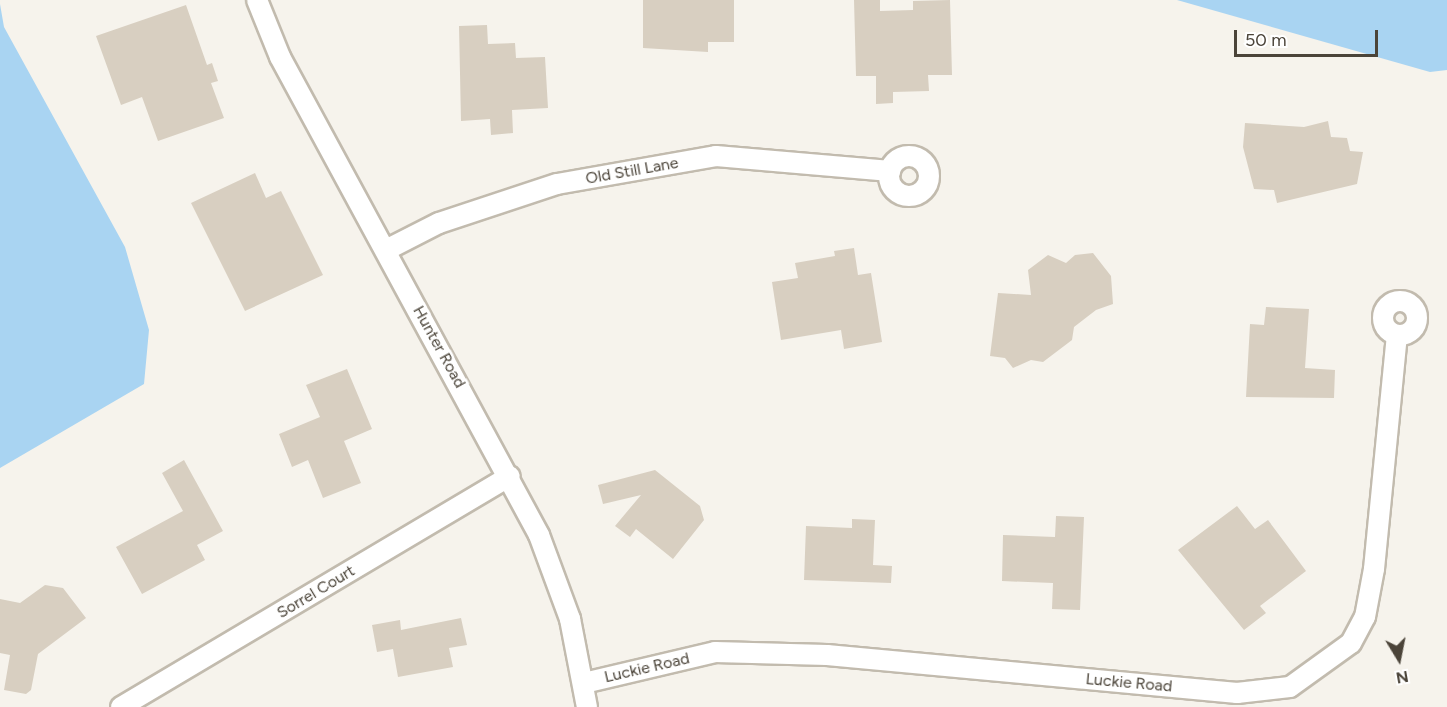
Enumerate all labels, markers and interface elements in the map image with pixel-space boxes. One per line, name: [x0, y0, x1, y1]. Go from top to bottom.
scale bar: [1237, 18, 1381, 56]
text: 50 m: [1245, 29, 1287, 51]
street label: Old Still Lane: [584, 153, 680, 189]
street label: Hunter Road: [409, 303, 469, 391]
street label: Sorrel Court: [274, 561, 358, 623]
north arrow: [1369, 629, 1429, 689]
street label: Luckie Road: [603, 649, 691, 687]
text: N: [1394, 667, 1410, 688]
street label: Luckie Road: [1085, 670, 1173, 696]

